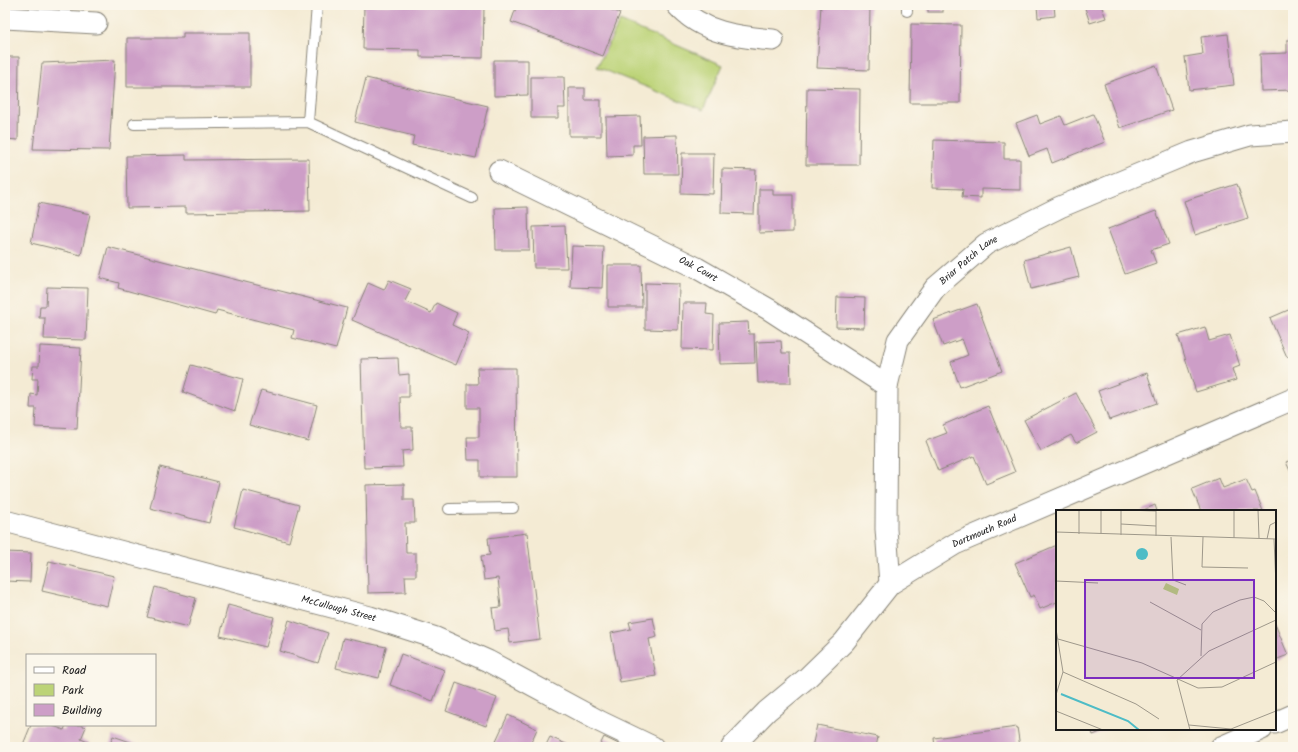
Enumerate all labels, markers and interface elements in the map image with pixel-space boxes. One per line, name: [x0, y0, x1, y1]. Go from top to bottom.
street label: Briar Patch Lane: [936, 231, 1001, 289]
street label: Oak Court: [676, 252, 721, 286]
street label: Dartmouth Road: [950, 510, 1020, 552]
inset map: [1056, 510, 1276, 730]
street label: McCullough Street: [299, 591, 378, 626]
legend: [26, 654, 156, 726]
text: Road: [62, 661, 87, 680]
text: Park: [62, 681, 84, 700]
text: Building: [62, 701, 102, 720]

